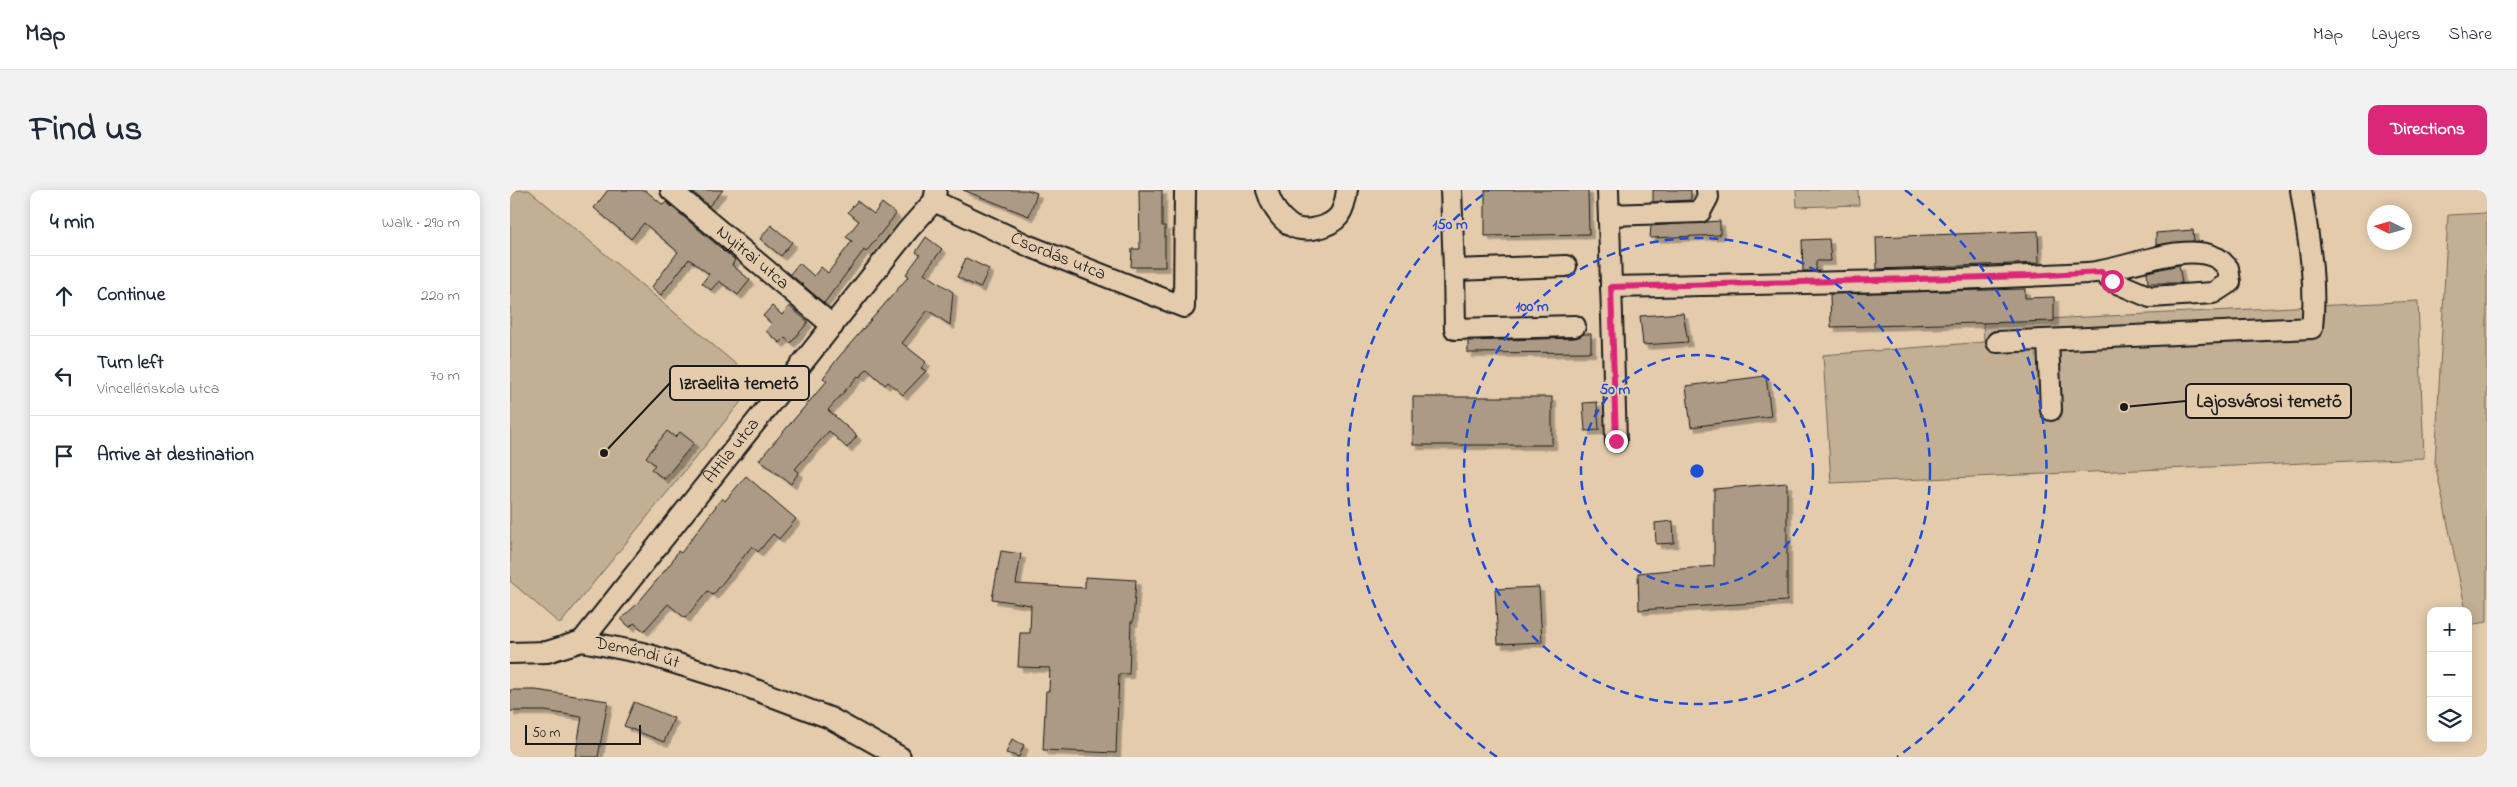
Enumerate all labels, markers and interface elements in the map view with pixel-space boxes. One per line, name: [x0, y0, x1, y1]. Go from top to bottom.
text: Map: [25, 17, 66, 52]
text: Map: [2313, 22, 2343, 48]
text: Layers: [2371, 22, 2421, 48]
text: Share: [2449, 22, 2492, 48]
text: Find us: [30, 105, 142, 156]
button: Directions: [2368, 105, 2487, 155]
north arrow: [2367, 205, 2412, 250]
text: 4 min: [50, 208, 94, 238]
text: Walk · 290 m: [382, 211, 460, 235]
text: 150 m: [1432, 214, 1468, 236]
street label: Nyitrai utca: [710, 220, 794, 297]
street label: Csordás utca: [1006, 226, 1109, 288]
route start: [2101, 270, 2124, 293]
icon: ahead: [50, 282, 78, 310]
text: Continue: [97, 282, 165, 309]
text: 220 m: [421, 284, 460, 308]
text: 100 m: [1515, 296, 1549, 318]
text: Turn left: [97, 350, 164, 377]
icon: left: [50, 362, 78, 390]
text: 70 m: [430, 364, 460, 388]
callout: Izraelita temető: [670, 366, 809, 400]
text: Izraelita temető: [679, 371, 799, 398]
text: Vincellériskola utca: [97, 377, 219, 401]
text: 50 m: [1600, 379, 1631, 401]
callout: Lajosvárosi temető: [2186, 384, 2351, 418]
text: Lajosvárosi temető: [2196, 389, 2342, 416]
street label: Attila utca: [698, 413, 767, 490]
route end: [1605, 430, 1628, 453]
icon: arrive: [50, 442, 78, 470]
text: Arrive at destination: [97, 442, 254, 469]
centre of rings: [1688, 462, 1706, 480]
map controls: [2427, 607, 2472, 742]
button: +: [2427, 607, 2472, 652]
street label: Deméndi út: [591, 631, 683, 677]
button: −: [2427, 652, 2472, 697]
button: layers: [2427, 697, 2472, 742]
scale bar: [525, 722, 641, 745]
text: 50 m: [532, 723, 560, 744]

